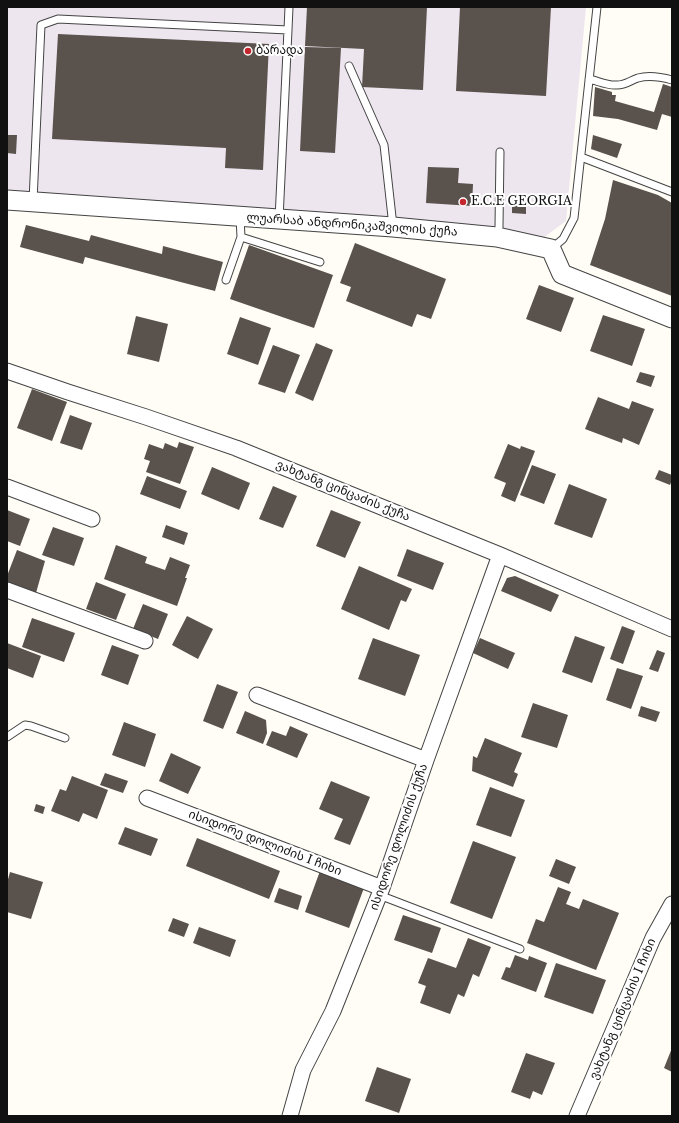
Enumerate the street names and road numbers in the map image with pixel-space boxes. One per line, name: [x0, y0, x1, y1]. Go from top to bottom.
street label: ლუარსაბ ანდრონიკაშვილის ქუჩა: [246, 210, 458, 240]
street label: ვახტანგ ცინცაძის ქუჩა: [274, 457, 412, 525]
street label: ისიდორე დოლიძის ქუჩა: [367, 762, 431, 912]
street label: ისიდორე დოლიძის I ჩიხი: [186, 807, 344, 879]
street label: ვახტანგ ცინცაძის I ჩიხი: [587, 936, 659, 1082]

